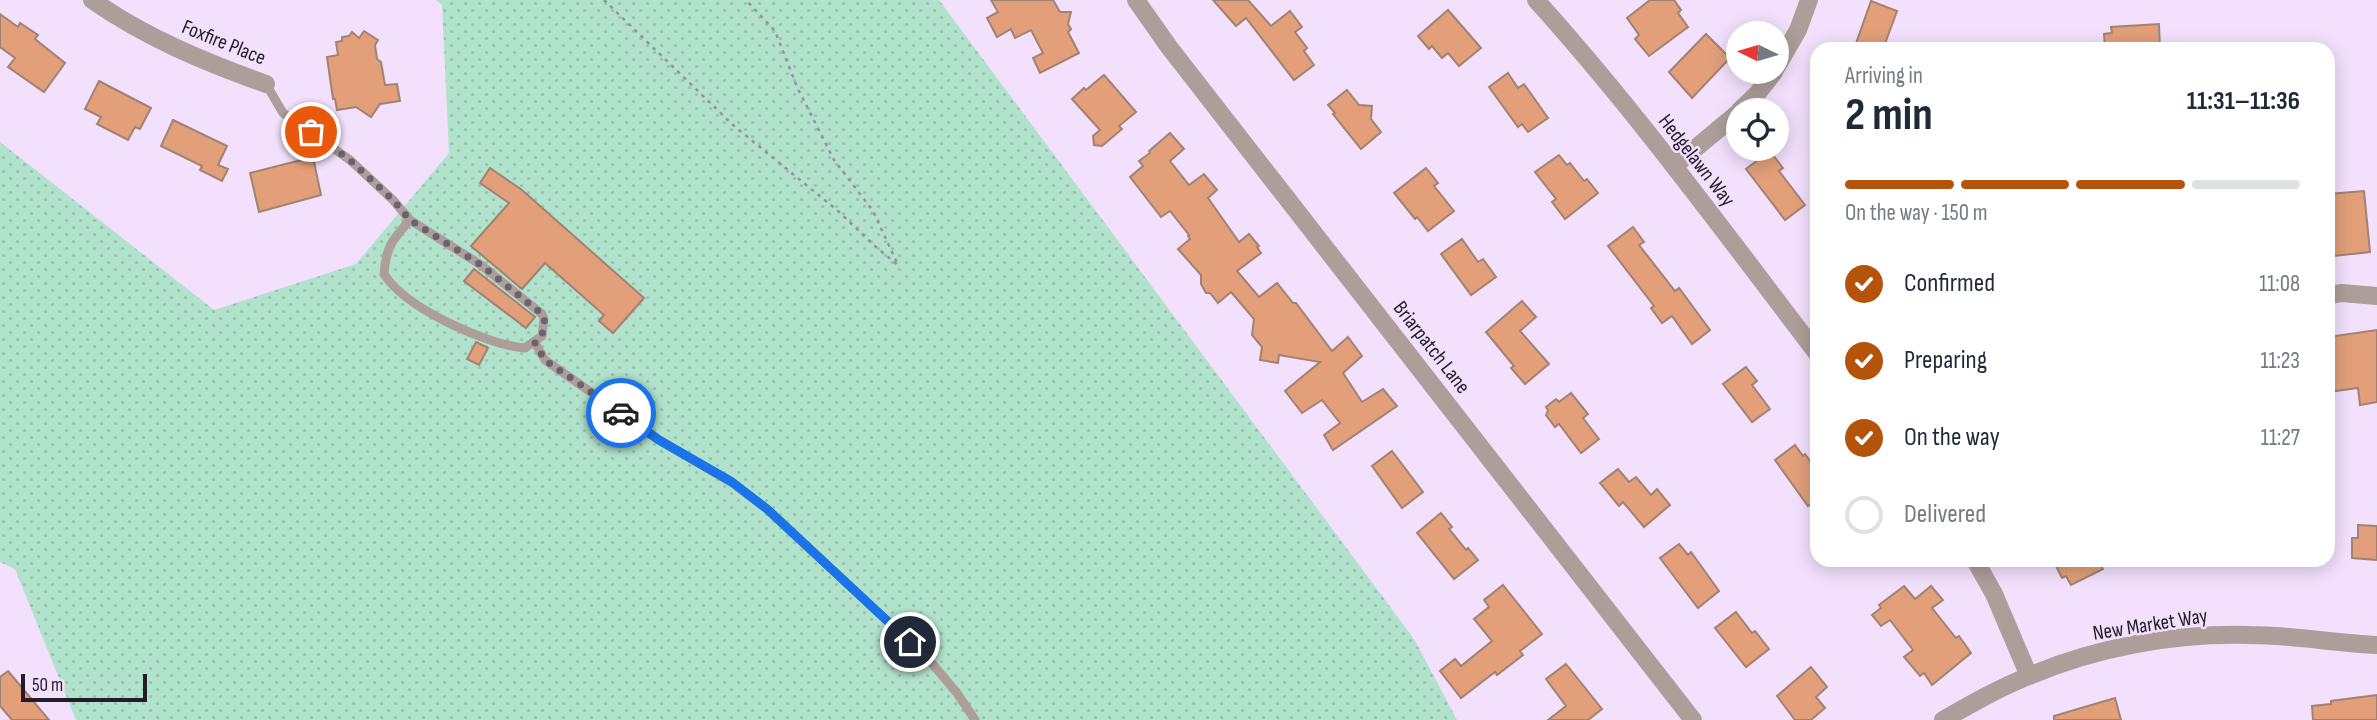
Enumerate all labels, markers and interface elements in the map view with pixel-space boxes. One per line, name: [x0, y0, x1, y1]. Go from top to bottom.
street label: Foxfire Place: [178, 14, 269, 71]
north arrow: [1726, 21, 1788, 84]
map controls: [1726, 21, 1789, 161]
text: Arriving in: [1845, 62, 1923, 90]
text: 11:31–11:36: [2187, 86, 2300, 117]
text: 2 min: [1845, 88, 1933, 143]
button: locate: [1726, 98, 1789, 161]
pin: [281, 102, 341, 162]
street label: Hedgelawn Way: [1653, 109, 1740, 211]
icon: bag: [292, 113, 330, 151]
text: On the way · 150 m: [1845, 199, 1988, 227]
icon: check: [1845, 265, 1883, 303]
text: Confirmed: [1904, 268, 1995, 299]
text: 11:08: [2259, 270, 2300, 298]
street label: Briarpatch Lane: [1388, 296, 1475, 399]
icon: check: [1845, 342, 1883, 380]
text: Preparing: [1904, 345, 1987, 376]
text: 11:23: [2260, 347, 2300, 375]
courier: [586, 378, 656, 448]
icon: car: [602, 394, 640, 432]
icon: check: [1845, 419, 1883, 457]
text: On the way: [1904, 422, 2000, 453]
text: 11:27: [2261, 424, 2300, 452]
text: Delivered: [1904, 499, 1986, 530]
street label: New Market Way: [2091, 603, 2209, 646]
pin: [880, 612, 940, 672]
icon: home: [891, 623, 929, 661]
scale bar: [21, 671, 147, 703]
text: 50 m: [32, 674, 63, 697]

